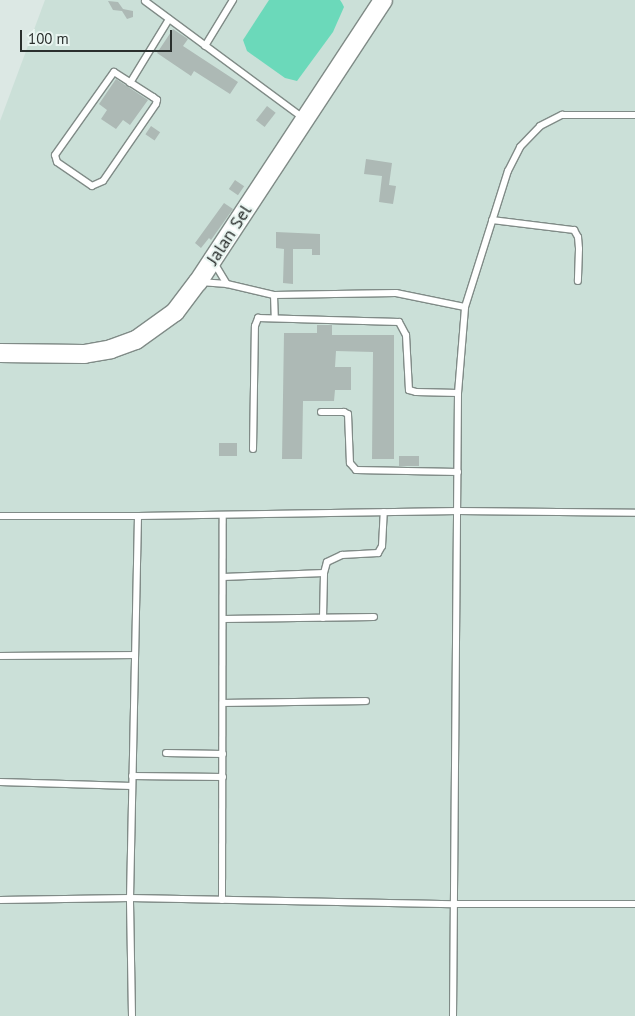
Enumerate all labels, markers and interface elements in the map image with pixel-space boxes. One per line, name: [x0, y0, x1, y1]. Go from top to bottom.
scale bar: [22, 20, 175, 52]
text: 100 m: [28, 29, 69, 48]
street label: Jalan Sel: [202, 201, 256, 269]

